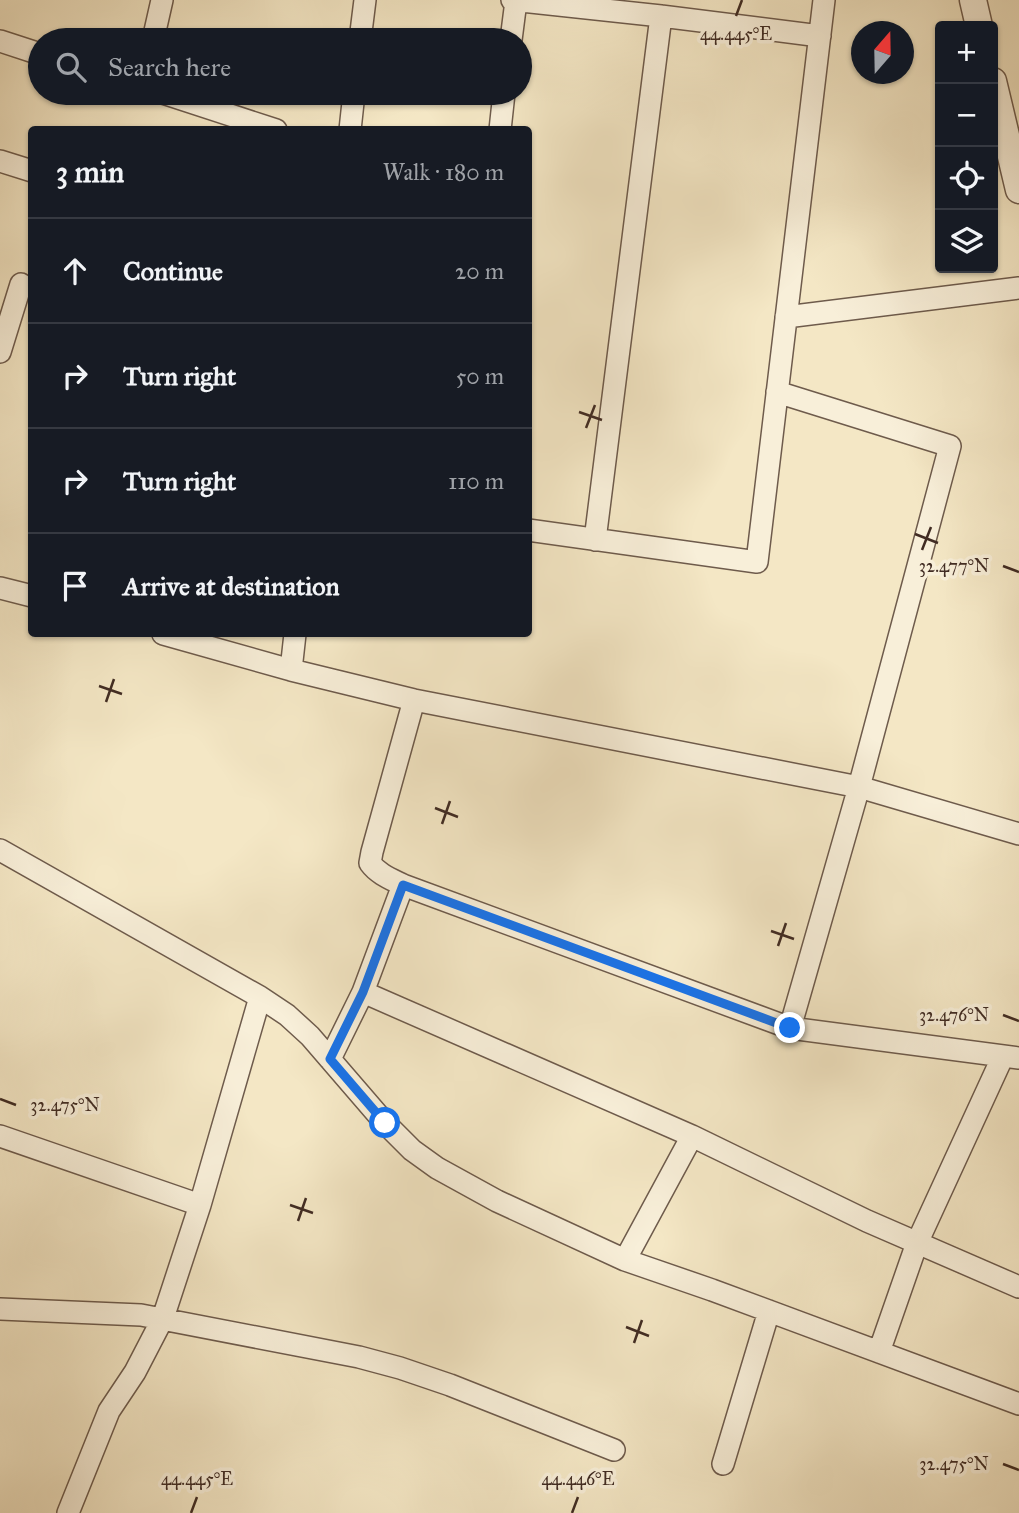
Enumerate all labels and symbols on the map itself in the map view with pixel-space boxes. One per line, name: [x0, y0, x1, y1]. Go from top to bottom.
north arrow: [851, 21, 914, 84]
text: 44.445°E: [700, 23, 772, 45]
text: 32.477°N: [919, 555, 989, 577]
text: 32.476°N: [919, 1004, 989, 1026]
route end: [774, 1012, 805, 1043]
text: 32.475°N: [30, 1094, 100, 1116]
route start: [369, 1107, 400, 1138]
text: 32.475°N: [919, 1453, 989, 1475]
text: 44.445°E: [161, 1468, 233, 1490]
text: 44.446°E: [541, 1468, 615, 1490]

